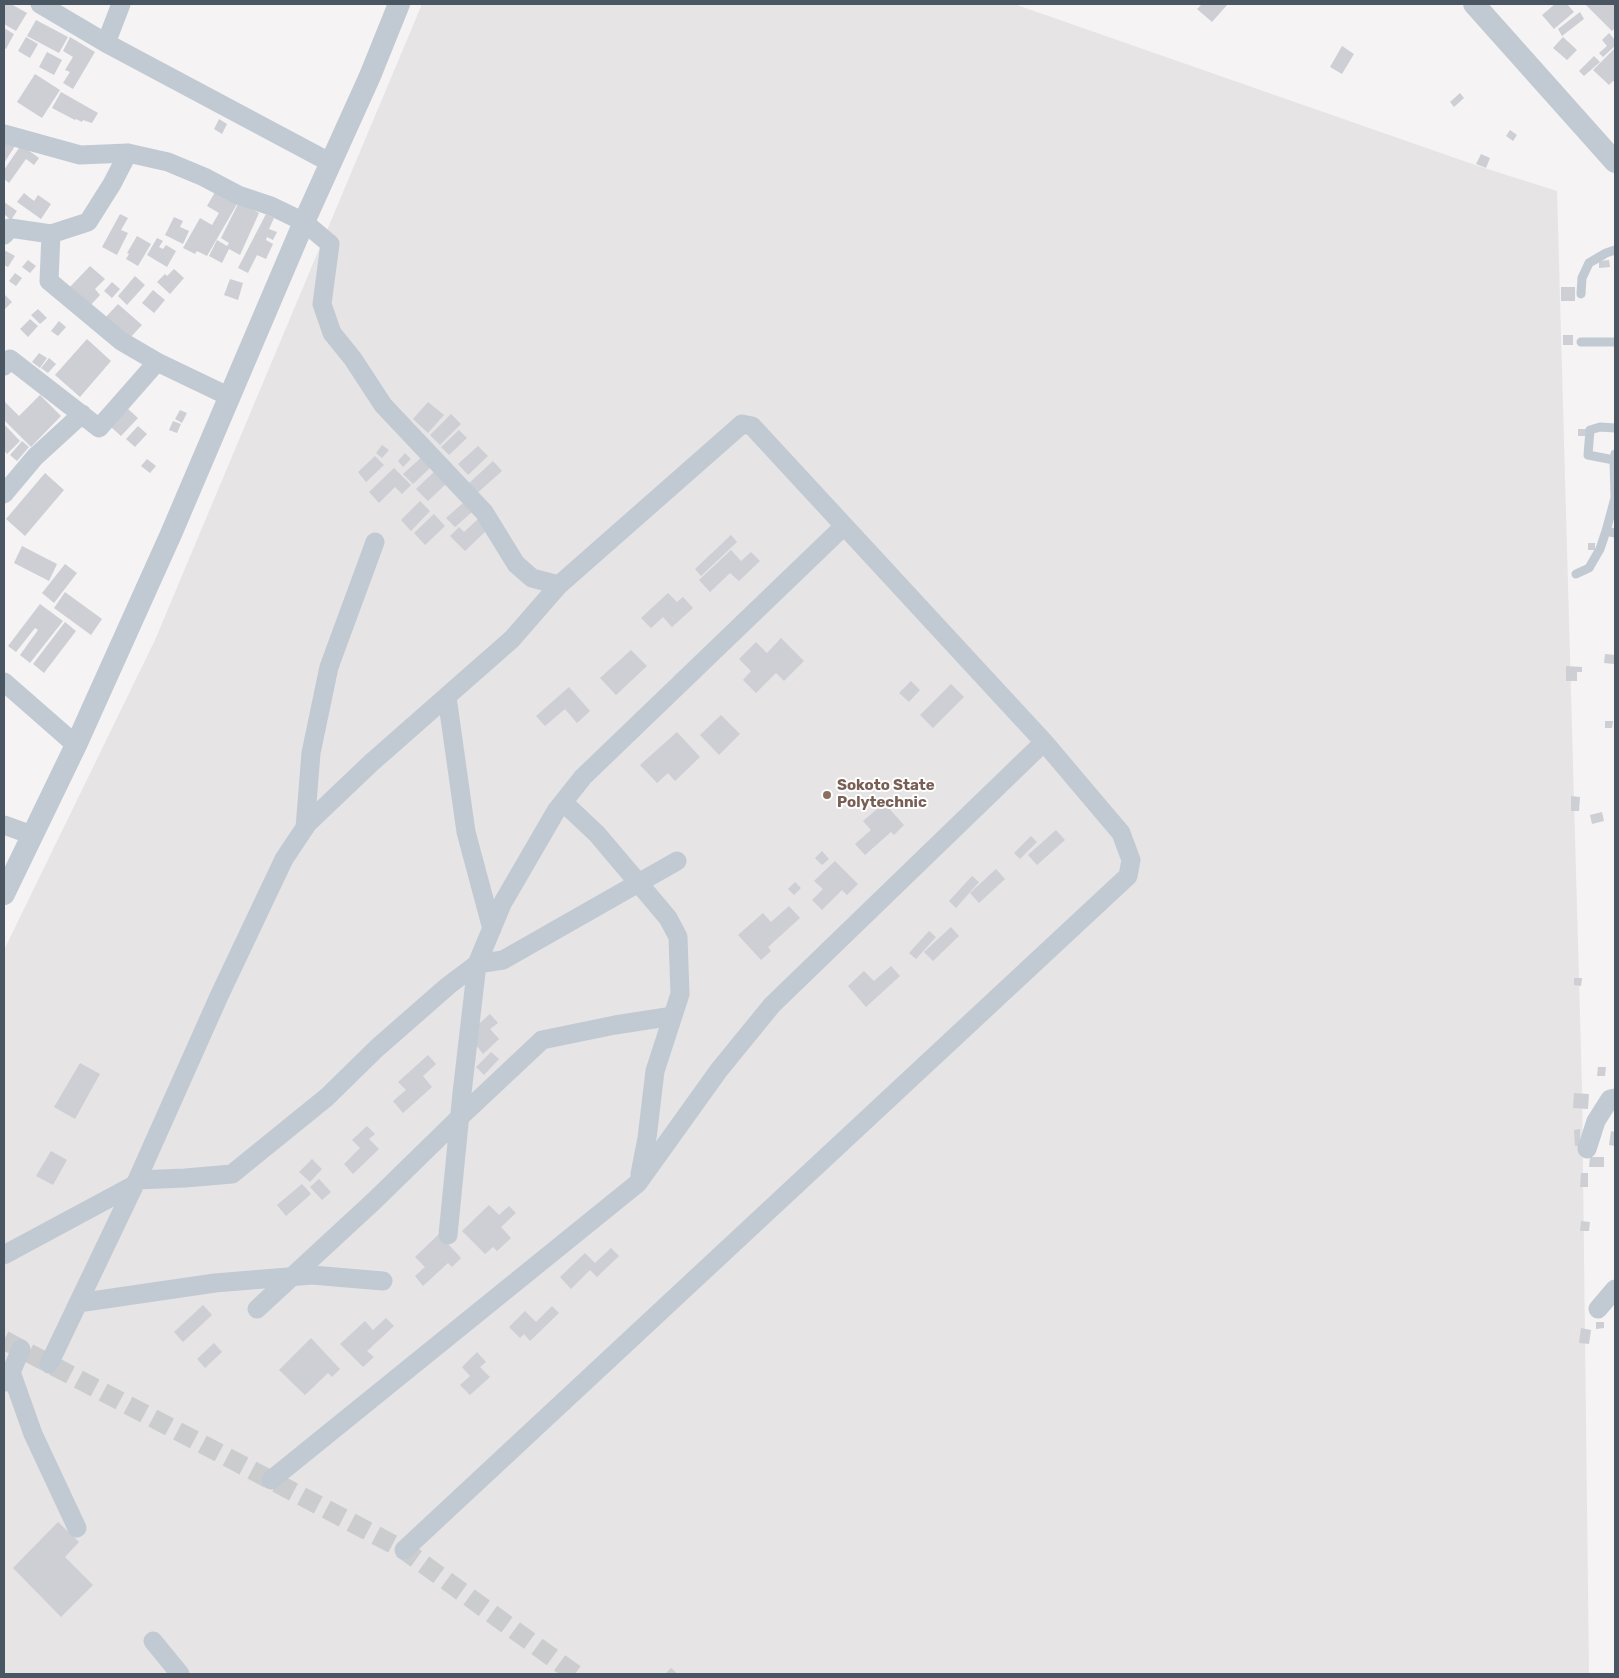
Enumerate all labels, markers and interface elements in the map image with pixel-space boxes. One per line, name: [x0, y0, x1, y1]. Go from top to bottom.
place label: Sokoto State Polytechnic: [837, 777, 935, 812]
marker: Sokoto State Polytechnic: [821, 789, 833, 801]

